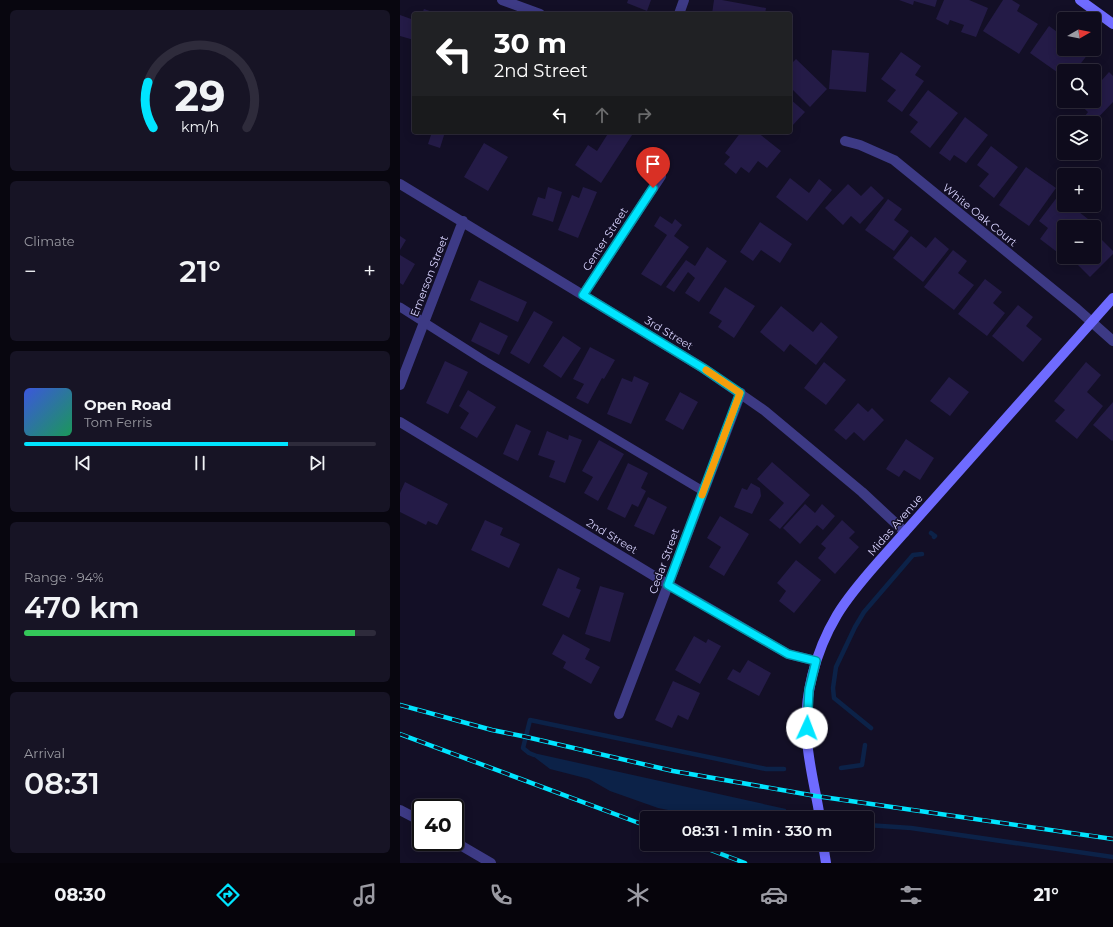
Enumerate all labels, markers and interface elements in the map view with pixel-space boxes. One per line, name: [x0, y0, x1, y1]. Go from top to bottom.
north arrow: [1057, 12, 1101, 56]
map controls: [1057, 12, 1101, 264]
text: 30 m: [494, 26, 567, 60]
icon: left: [428, 28, 480, 80]
text: 2nd Street: [494, 60, 588, 82]
button: search: [1057, 64, 1101, 108]
text: 29: [174, 71, 226, 121]
icon: left: [549, 104, 571, 126]
icon: ahead: [591, 104, 613, 126]
icon: right: [633, 104, 655, 126]
button: layers: [1057, 116, 1101, 160]
text: km/h: [181, 118, 219, 136]
pin: [636, 147, 670, 188]
icon: arrive: [642, 153, 664, 175]
button: +: [1057, 168, 1101, 212]
street label: White Oak Court: [940, 181, 1021, 250]
street label: Center Street: [579, 204, 631, 273]
button: −: [1057, 220, 1101, 264]
text: Climate: [24, 233, 75, 249]
street label: Emerson Street: [407, 233, 451, 319]
text: 21°: [179, 253, 221, 290]
text: −: [24, 258, 37, 285]
text: +: [363, 258, 376, 285]
street label: 3rd Street: [642, 313, 696, 353]
text: Open Road: [84, 395, 172, 414]
text: Tom Ferris: [84, 414, 152, 430]
icon: previous: [72, 452, 94, 474]
icon: pause: [189, 452, 211, 474]
icon: next: [306, 452, 328, 474]
street label: Midas Avenue: [864, 491, 926, 559]
street label: 2nd Street: [584, 515, 641, 557]
street label: Cedar Street: [646, 526, 683, 596]
text: Range · 94%: [24, 569, 104, 585]
text: 470 km: [24, 589, 140, 626]
position arrow: [786, 707, 828, 749]
text: Arrival: [24, 745, 65, 761]
text: 08:31: [24, 765, 100, 802]
speed limit sign: 40: [412, 799, 464, 851]
text: 08:31 · 1 min · 330 m: [682, 821, 832, 840]
icon: directions: [214, 881, 242, 909]
icon: music: [351, 881, 379, 909]
icon: phone: [487, 881, 515, 909]
icon: climate: [624, 881, 652, 909]
icon: car: [760, 881, 788, 909]
icon: filters: [897, 881, 925, 909]
text: 08:30: [54, 884, 106, 906]
text: 21°: [1033, 884, 1059, 906]

